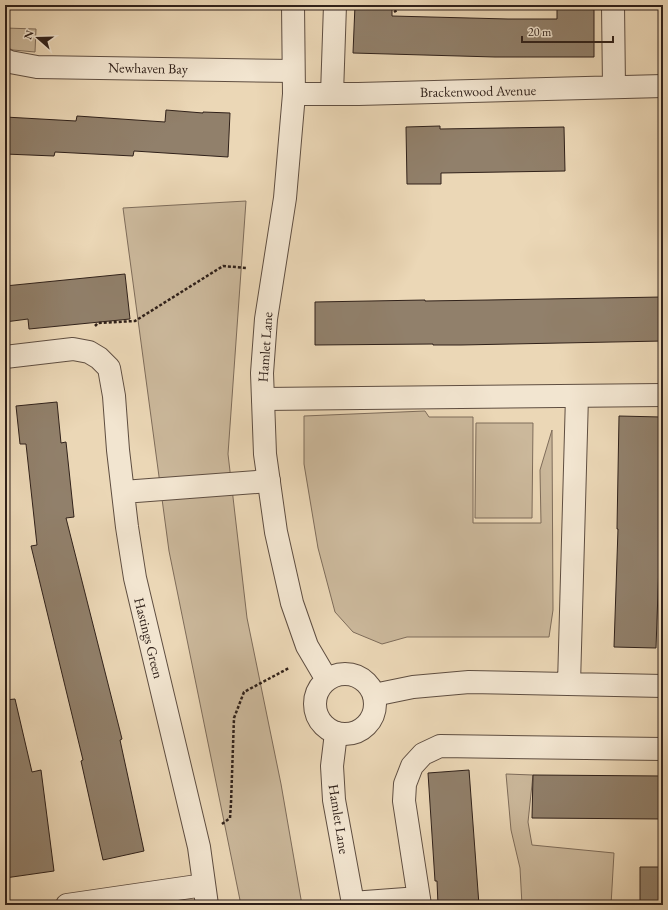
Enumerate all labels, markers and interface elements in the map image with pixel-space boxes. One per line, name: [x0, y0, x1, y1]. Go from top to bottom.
north arrow: [18, 18, 58, 58]
scale bar: [522, 18, 613, 44]
text: 20 m: [528, 24, 552, 40]
text: N: [21, 28, 37, 41]
street label: Newhaven Bay: [108, 58, 189, 78]
street label: Brackenwood Avenue: [420, 81, 537, 101]
street label: Hamlet Lane: [254, 311, 276, 383]
street label: Hastings Green: [130, 595, 168, 681]
street label: Hamlet Lane: [325, 783, 353, 856]

